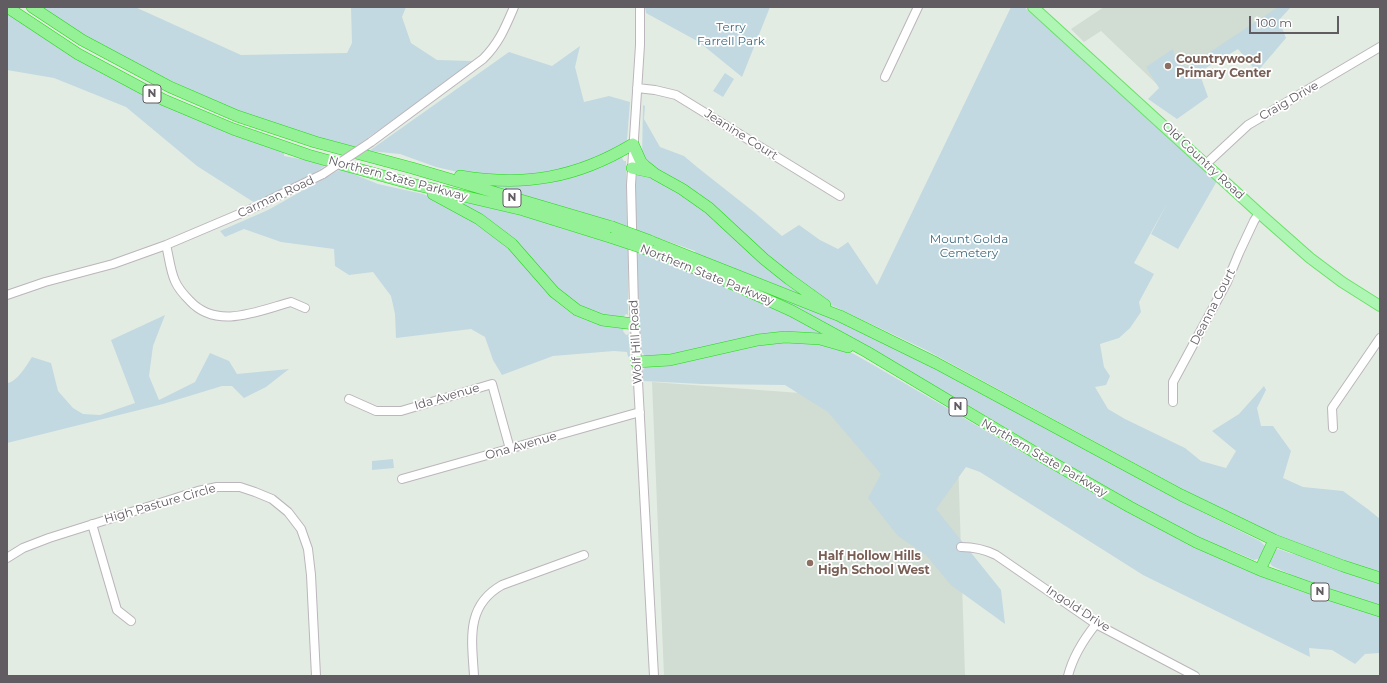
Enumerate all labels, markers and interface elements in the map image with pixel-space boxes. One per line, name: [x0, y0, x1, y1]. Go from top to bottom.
scale bar: [1251, 8, 1341, 34]
text: 100 m: [1256, 15, 1292, 30]
park label: Terry Farrell Park: [697, 20, 765, 48]
place label: Countrywood Primary Center: [1176, 52, 1271, 80]
marker: Countrywood Primary Center: [1163, 61, 1173, 71]
street label: Craig Drive: [1257, 78, 1321, 124]
road number: N: [143, 85, 161, 103]
street label: Jeanine Court: [702, 107, 780, 163]
street label: Old Country Road: [1159, 119, 1247, 203]
street label: Northern State Parkway: [327, 153, 469, 205]
street label: Carman Road: [236, 173, 316, 221]
road number: N: [503, 189, 521, 207]
park label: Mount Golda Cemetery: [930, 232, 1008, 260]
street label: Northern State Parkway: [638, 241, 776, 309]
street label: Deanna Court: [1187, 266, 1239, 348]
street label: Wolf Hill Road: [627, 299, 645, 385]
street label: Ida Avenue: [413, 381, 481, 413]
road number: N: [949, 398, 967, 416]
street label: Northern State Parkway: [978, 416, 1110, 500]
street label: Ona Avenue: [484, 429, 558, 463]
street label: High Pasture Circle: [103, 481, 217, 527]
place label: Half Hollow Hills High School West: [818, 549, 930, 577]
marker: Half Hollow Hills High School West: [805, 558, 815, 568]
street label: Ingold Drive: [1043, 583, 1113, 635]
road number: N: [1311, 583, 1329, 601]

